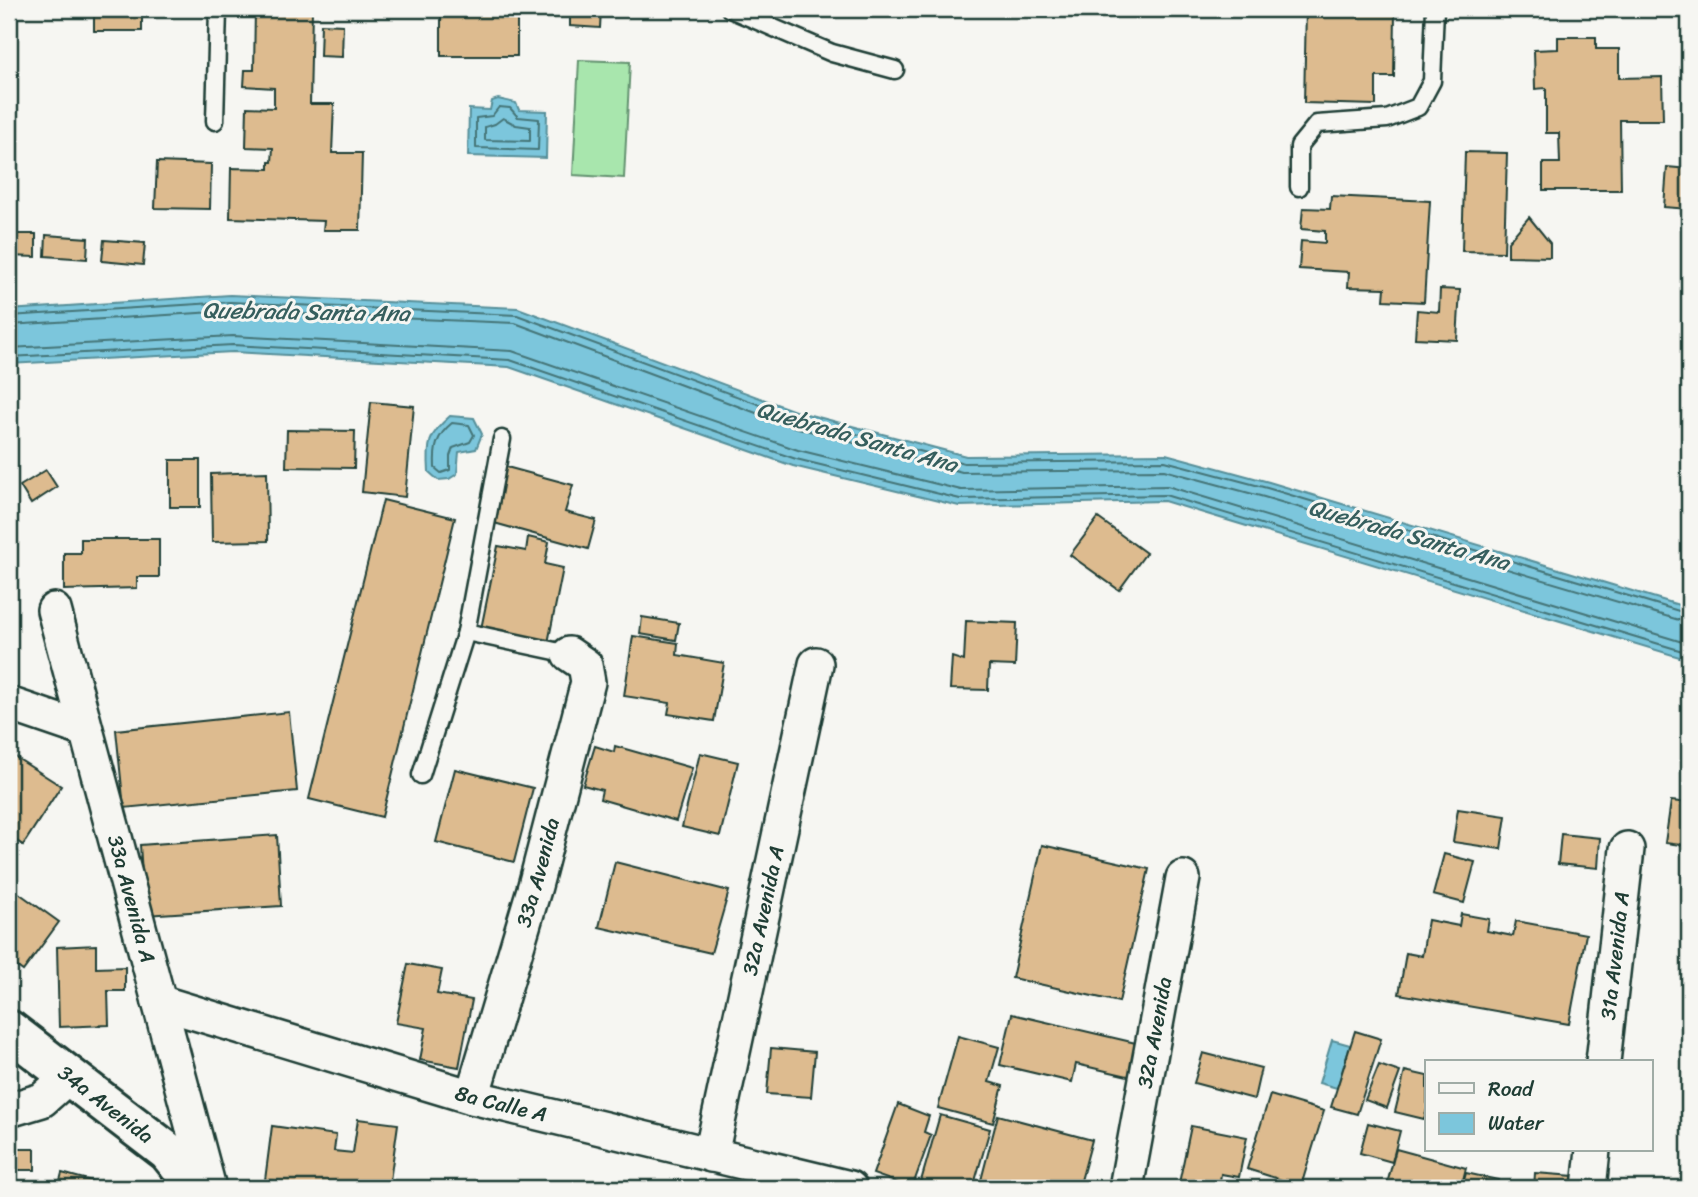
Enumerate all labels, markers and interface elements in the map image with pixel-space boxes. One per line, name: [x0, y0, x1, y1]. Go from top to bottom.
water label: Quebrada Santa Ana: [202, 290, 412, 334]
water label: Quebrada Santa Ana: [752, 389, 965, 486]
water label: Quebrada Santa Ana: [1304, 487, 1517, 584]
street label: 33a Avenida: [505, 813, 571, 932]
street label: 33a Avenida A: [96, 830, 167, 967]
street label: 32a Avenida A: [731, 842, 796, 979]
street label: 31a Avenida A: [1589, 889, 1641, 1022]
street label: 32a Avenida: [1126, 973, 1184, 1091]
street label: 34a Avenida: [49, 1055, 163, 1154]
legend: [1425, 1060, 1652, 1152]
text: Road: [1488, 1070, 1535, 1108]
street label: 8a Calle A: [450, 1074, 551, 1133]
text: Water: [1488, 1104, 1545, 1142]

